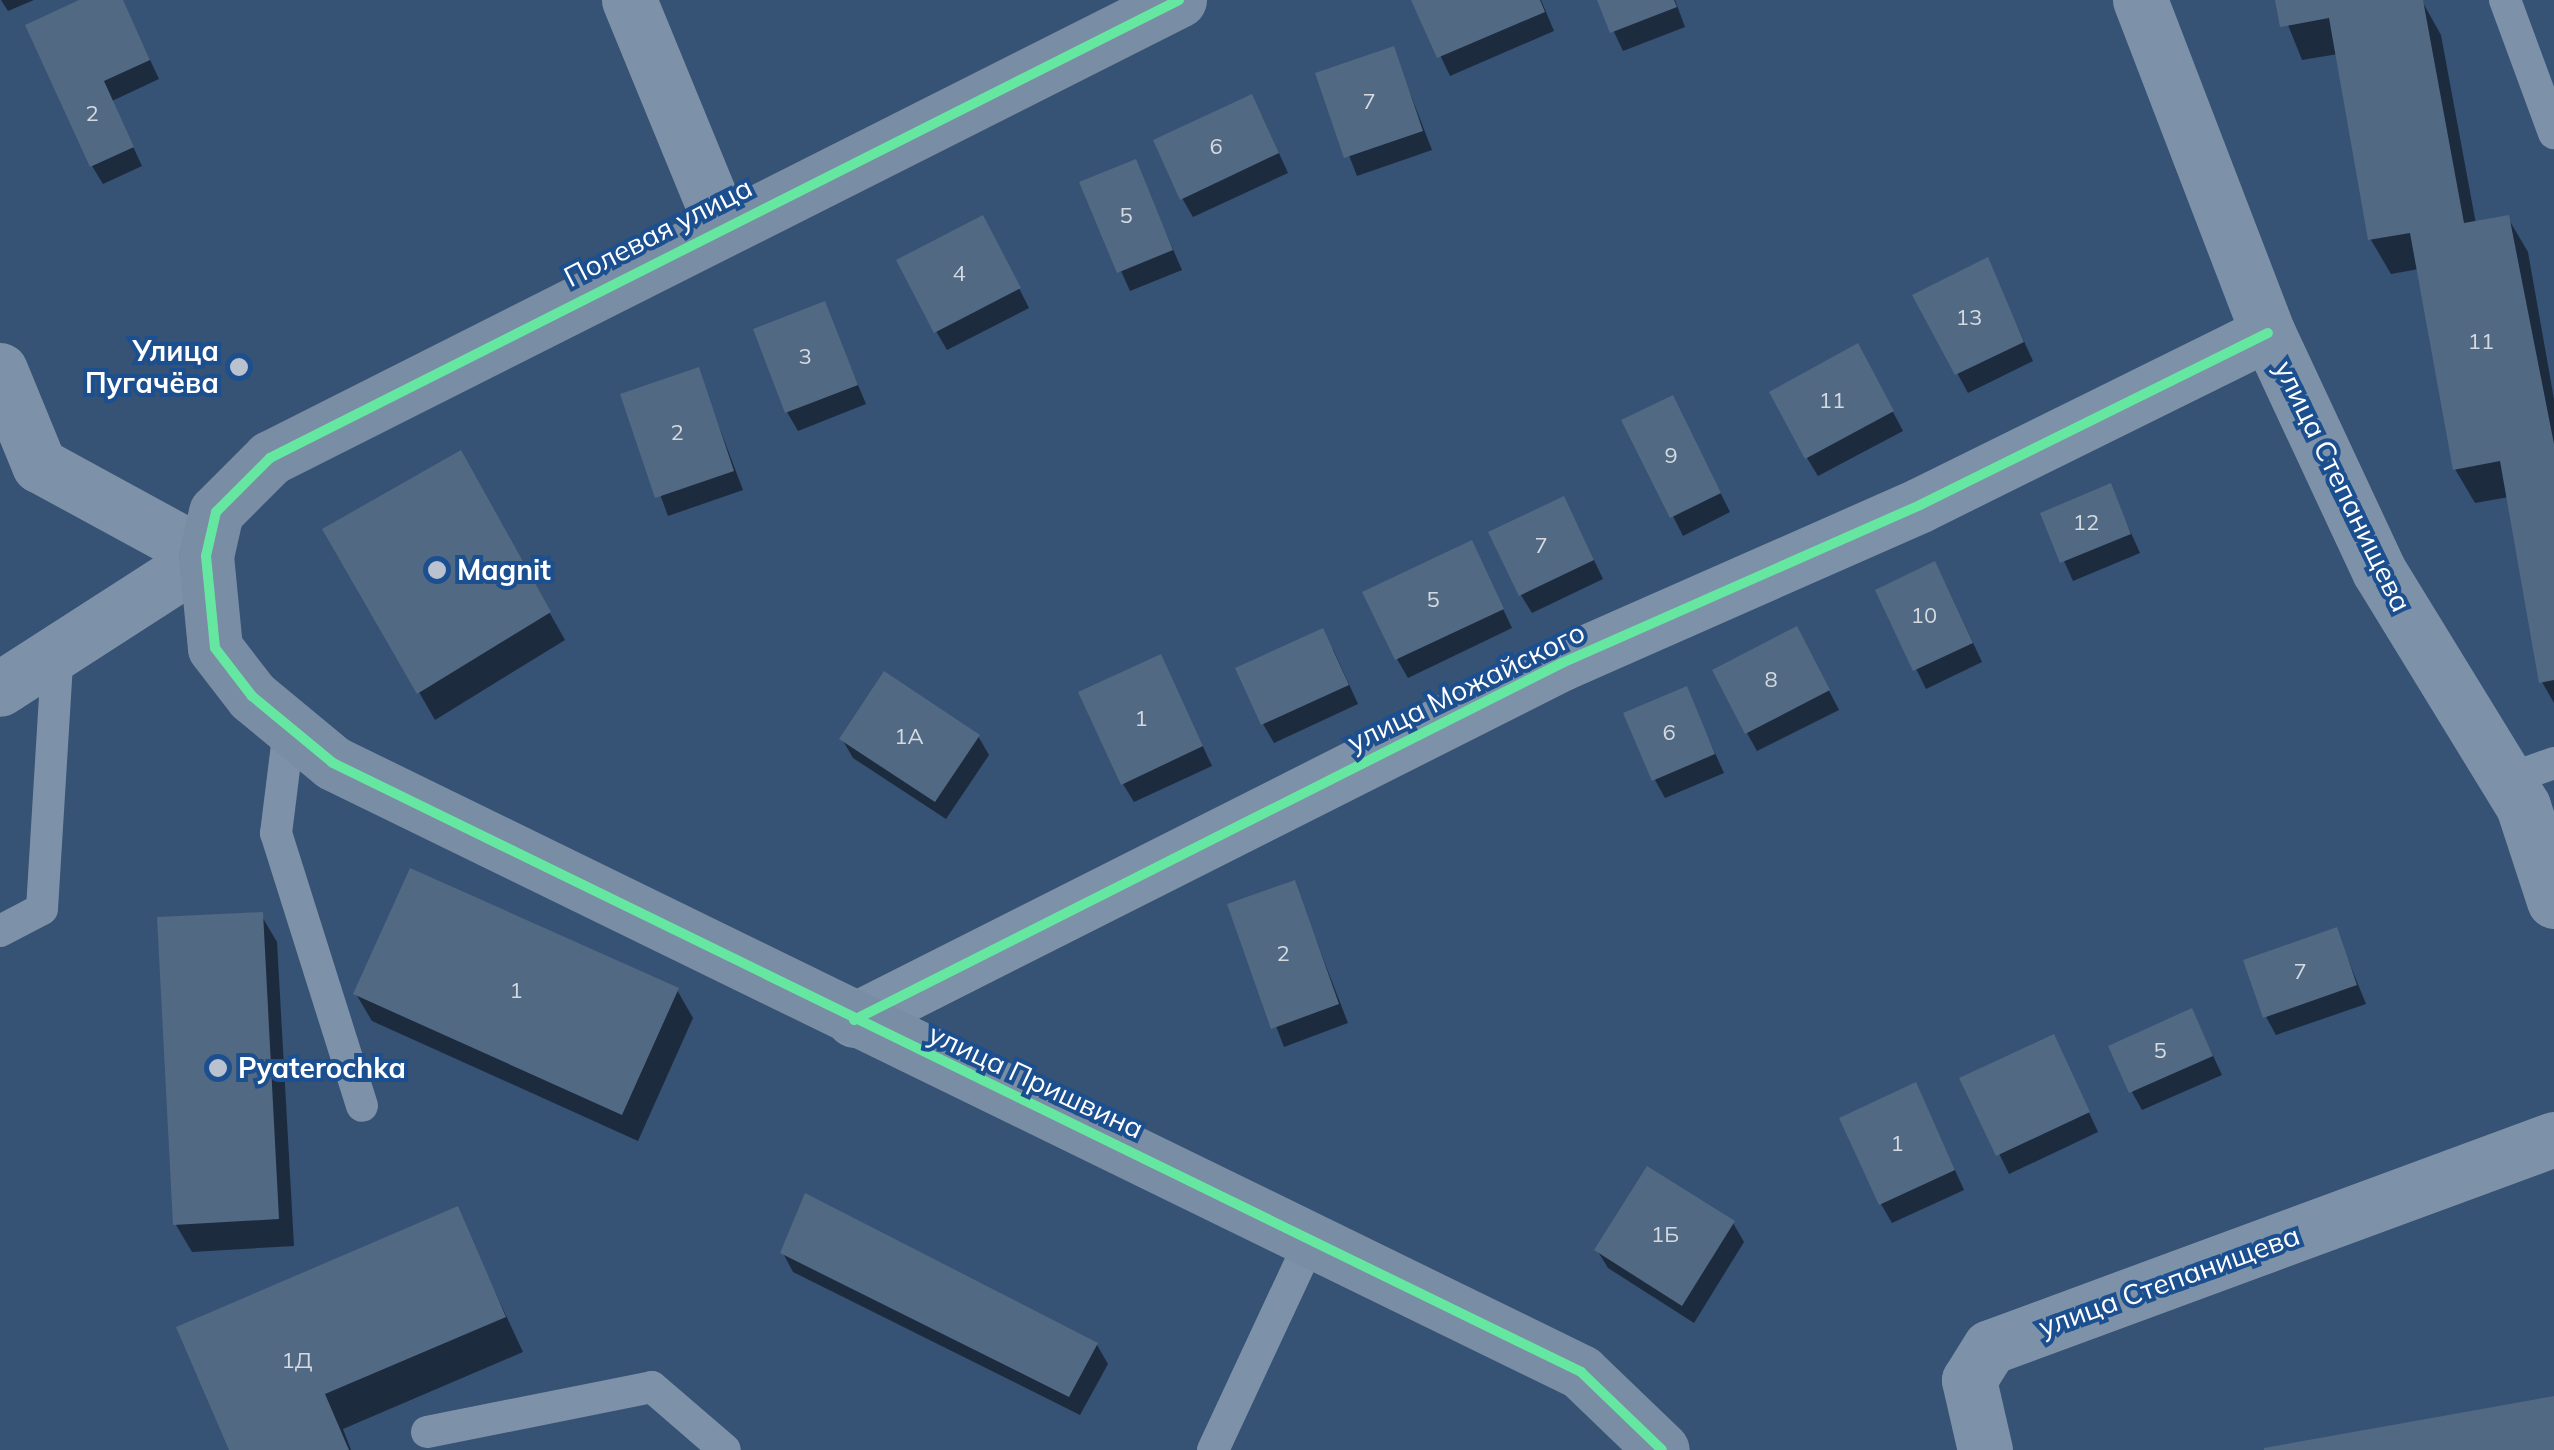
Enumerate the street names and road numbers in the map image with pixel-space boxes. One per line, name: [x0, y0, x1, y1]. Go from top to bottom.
street label: Полевая улица: [558, 170, 758, 294]
street label: улица Степанищева: [2268, 355, 2418, 617]
street label: улица Можайского: [1342, 615, 1590, 759]
street label: улица Пришвина: [923, 1017, 1149, 1145]
street label: улица Степанищева: [2034, 1218, 2304, 1344]

